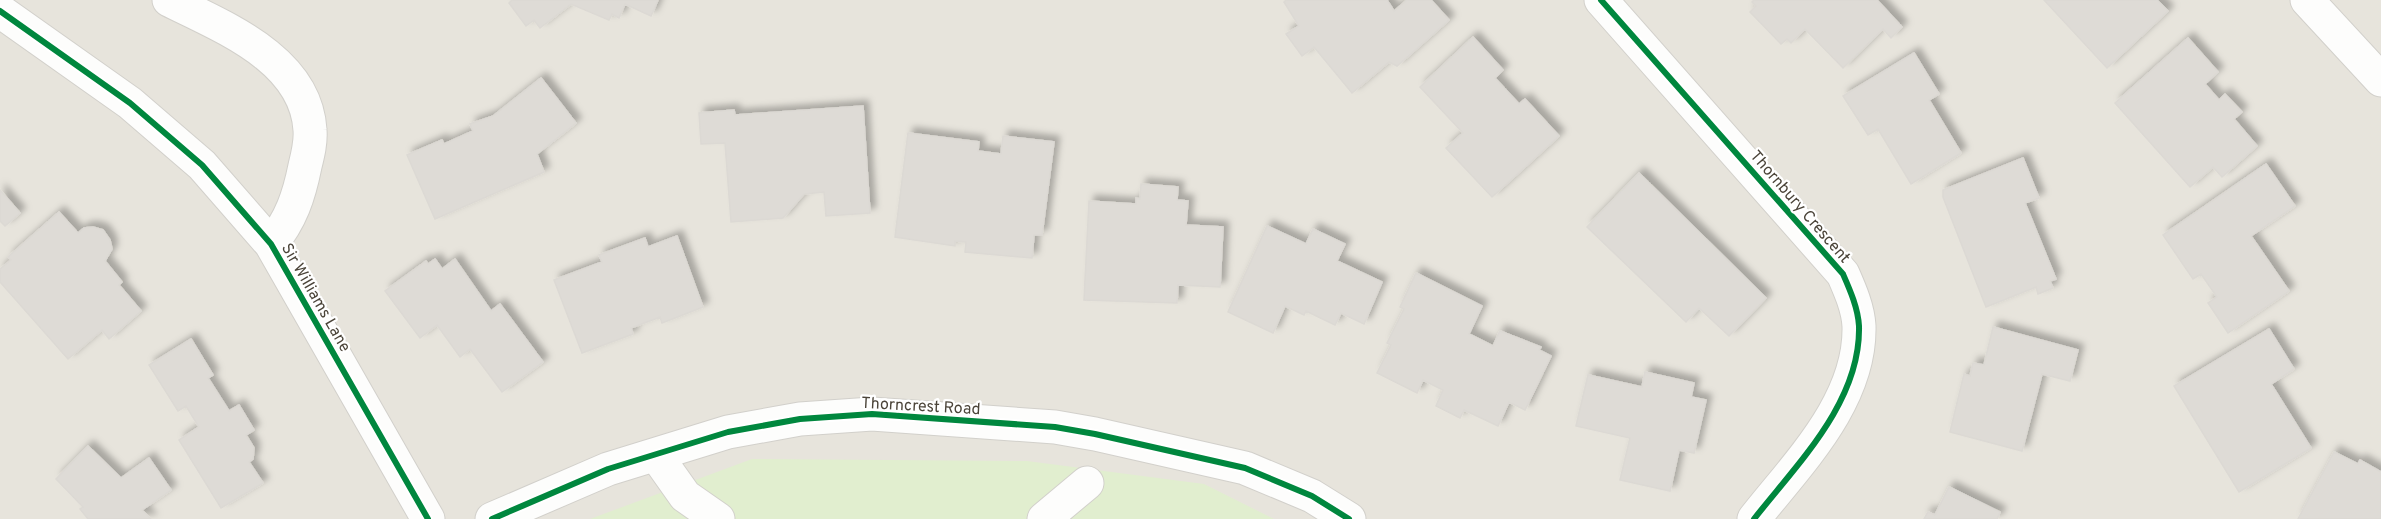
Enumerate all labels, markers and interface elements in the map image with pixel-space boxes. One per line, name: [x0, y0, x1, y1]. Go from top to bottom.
street label: Thornbury Crescent: [1745, 147, 1854, 268]
street label: Sir Williams Lane: [276, 240, 354, 356]
street label: Thorncrest Road: [861, 394, 981, 420]

